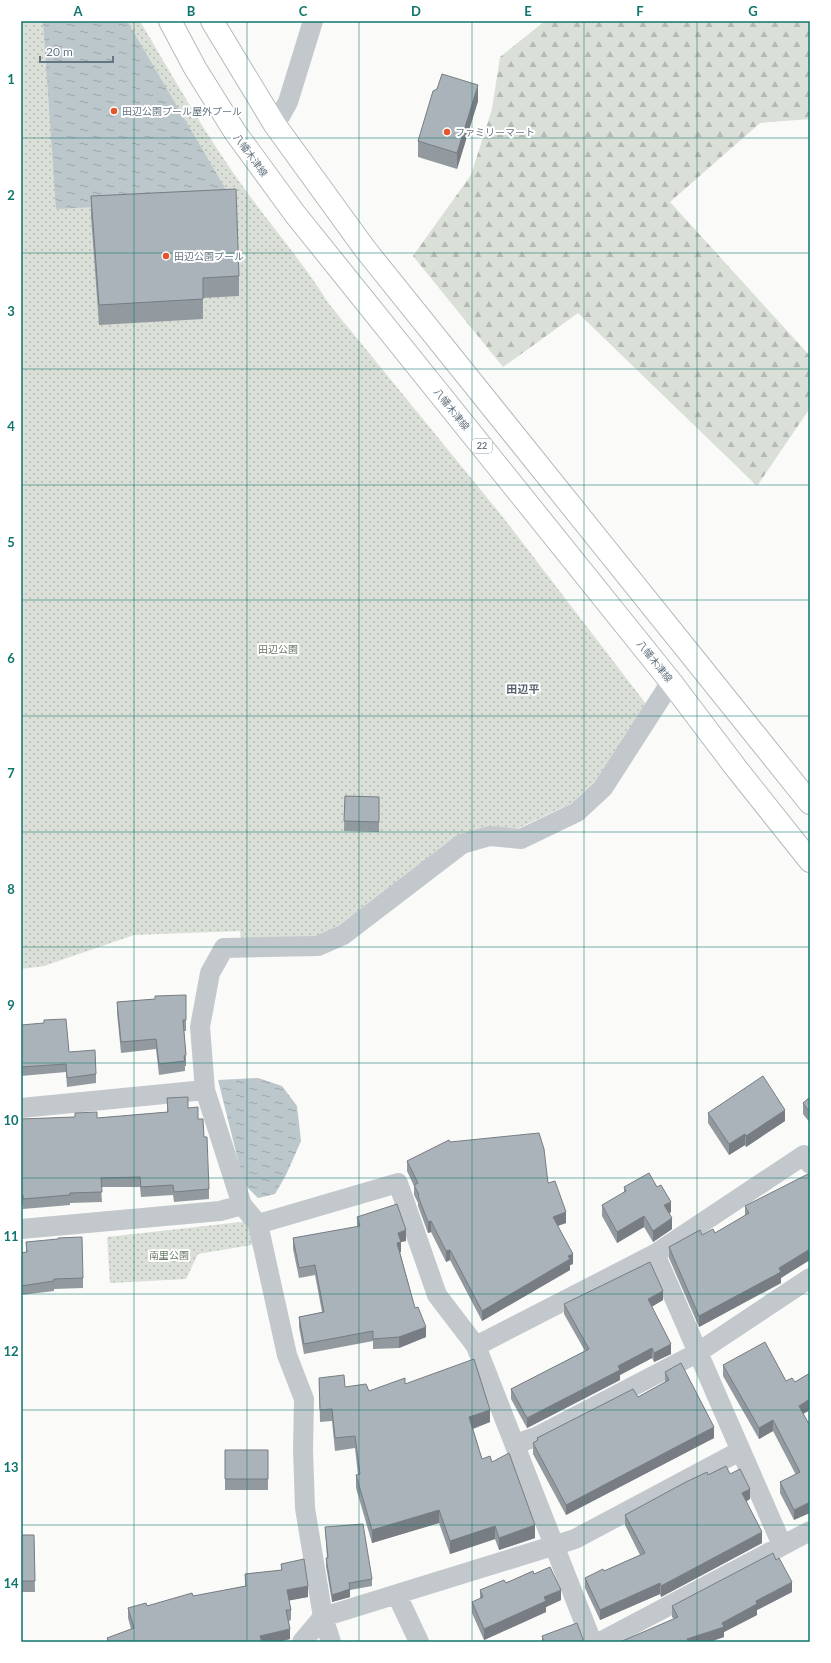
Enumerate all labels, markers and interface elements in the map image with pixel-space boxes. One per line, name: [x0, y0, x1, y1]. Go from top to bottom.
text: A: [72, 3, 83, 19]
text: B: [187, 3, 196, 19]
text: C: [299, 3, 308, 19]
text: D: [411, 3, 421, 19]
text: E: [524, 3, 532, 19]
text: F: [636, 3, 644, 19]
text: G: [748, 3, 758, 19]
scale bar: [40, 38, 113, 64]
text: 20 m: [46, 44, 73, 59]
text: 1: [7, 71, 15, 87]
place label: 田辺公園プール屋外プール: [122, 105, 242, 117]
marker: 田辺公園プール屋外プール: [109, 106, 119, 116]
place label: ファミリーマート: [455, 126, 535, 138]
marker: ファミリーマート: [442, 127, 452, 137]
street label: 八幡木津線: [231, 131, 271, 179]
text: 2: [7, 187, 15, 203]
place label: 田辺公園プール: [174, 250, 244, 262]
marker: 田辺公園プール: [161, 251, 171, 261]
text: 3: [7, 303, 15, 319]
street label: 八幡木津線: [432, 386, 472, 432]
text: 4: [7, 418, 15, 434]
road number: 22: [472, 439, 492, 453]
text: 5: [7, 534, 15, 550]
street label: 八幡木津線: [635, 638, 675, 684]
park label: 田辺公園: [258, 643, 298, 655]
text: 6: [7, 650, 15, 666]
district label: 田辺平: [507, 682, 540, 695]
text: 7: [7, 765, 15, 781]
text: 8: [7, 881, 15, 897]
text: 9: [7, 997, 15, 1013]
text: 10: [3, 1112, 19, 1128]
text: 11: [3, 1228, 19, 1244]
park label: 南里公園: [149, 1249, 189, 1261]
text: 12: [3, 1343, 19, 1359]
text: 13: [3, 1459, 19, 1475]
text: 14: [3, 1575, 19, 1591]

